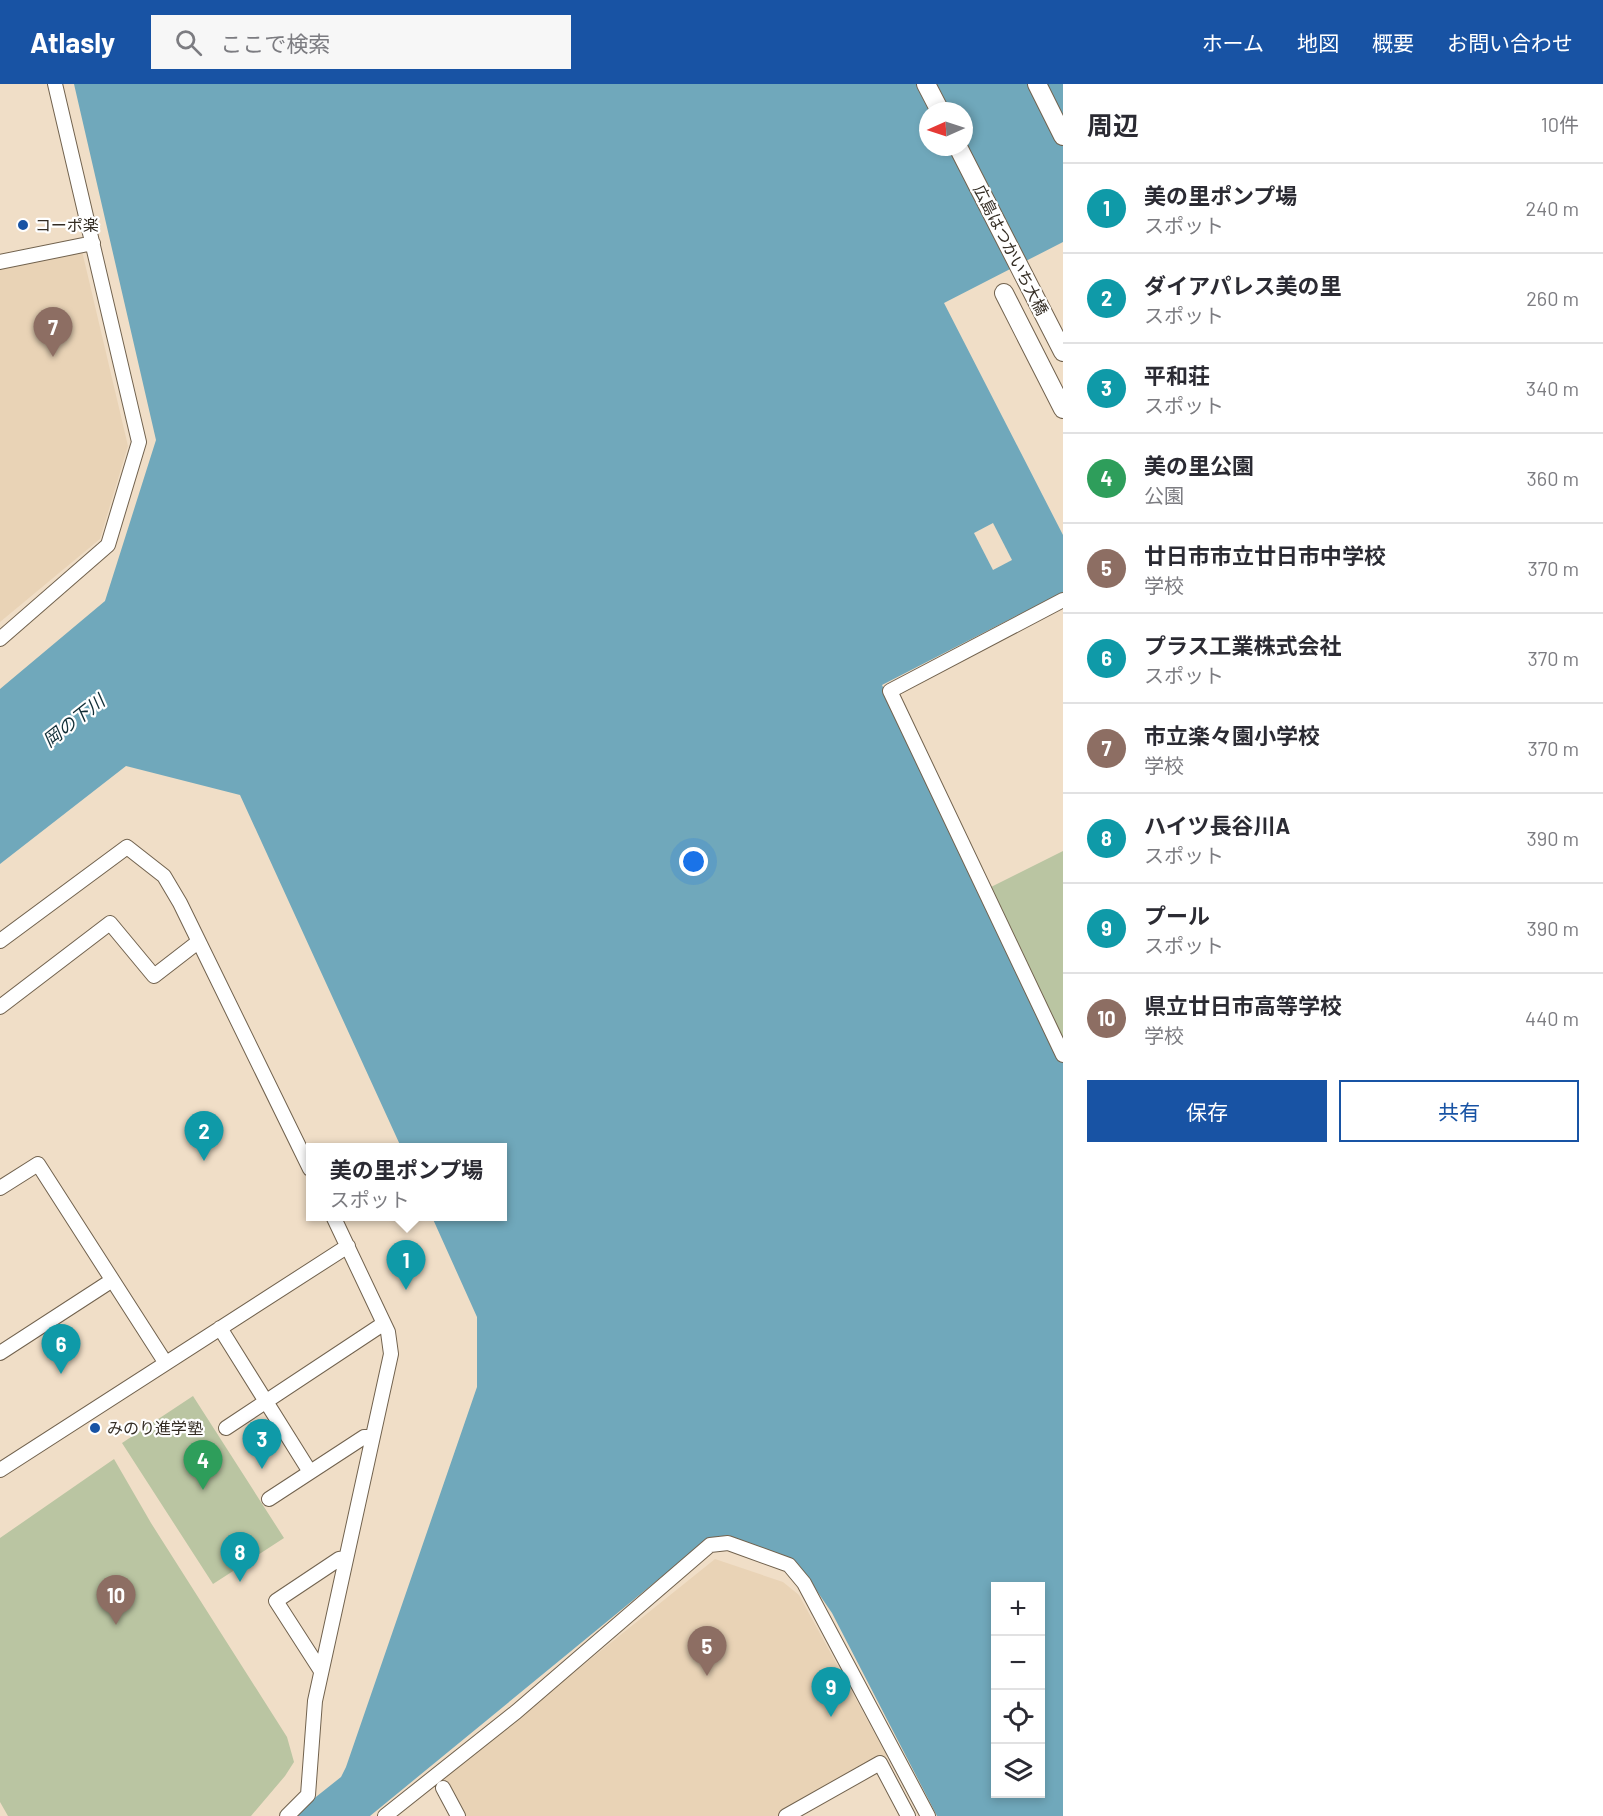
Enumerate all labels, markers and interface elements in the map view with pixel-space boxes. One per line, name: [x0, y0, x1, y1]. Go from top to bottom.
search box: [151, 15, 571, 69]
text: Atlasly: [30, 25, 115, 59]
icon: search: [172, 26, 205, 59]
text: ここで検索: [220, 30, 330, 56]
text: ホーム: [1202, 30, 1264, 55]
text: 地図: [1297, 30, 1339, 55]
text: 概要: [1372, 30, 1414, 55]
text: お問い合わせ: [1447, 30, 1573, 55]
north arrow: [919, 102, 973, 156]
text: 周辺: [1087, 109, 1139, 140]
text: 10件: [1541, 112, 1579, 136]
street label: 広島はつかいち大橋: [970, 181, 1053, 318]
text: 美の里ポンプ場: [1144, 182, 1297, 208]
text: 1: [1103, 196, 1110, 220]
text: 240 m: [1525, 196, 1579, 220]
text: スポット: [1144, 213, 1224, 237]
place label: コーポ楽: [35, 215, 99, 234]
marker: コーポ楽: [16, 218, 30, 232]
text: ダイアパレス美の里: [1144, 272, 1342, 298]
text: 2: [1101, 286, 1112, 310]
text: 260 m: [1526, 286, 1579, 310]
text: スポット: [1144, 303, 1224, 327]
pin: 7: [34, 308, 72, 357]
text: 平和荘: [1144, 362, 1210, 388]
text: 3: [1101, 376, 1112, 400]
text: 340 m: [1526, 376, 1579, 400]
text: スポット: [1144, 393, 1224, 417]
text: 美の里公園: [1144, 452, 1254, 478]
text: 4: [1100, 466, 1113, 490]
text: 360 m: [1527, 466, 1579, 490]
text: 公園: [1144, 483, 1184, 507]
text: 廿日市市立廿日市中学校: [1144, 542, 1386, 568]
text: 5: [1101, 556, 1112, 580]
text: 370 m: [1527, 556, 1579, 580]
text: 学校: [1144, 573, 1184, 597]
text: プラス工業株式会社: [1144, 632, 1342, 658]
text: 6: [1101, 646, 1112, 670]
text: 370 m: [1527, 646, 1579, 670]
text: スポット: [1144, 663, 1224, 687]
water label: 岡の下川: [38, 688, 110, 751]
text: 市立楽々園小学校: [1144, 722, 1320, 748]
text: 7: [1102, 736, 1111, 760]
text: 370 m: [1527, 736, 1579, 760]
text: 学校: [1144, 753, 1184, 777]
text: ハイツ長谷川A: [1144, 812, 1290, 838]
text: 8: [1101, 826, 1112, 850]
text: 390 m: [1526, 826, 1579, 850]
text: スポット: [1144, 843, 1224, 867]
your location: [679, 847, 708, 876]
text: プール: [1144, 902, 1210, 928]
text: 9: [1101, 916, 1112, 940]
text: 390 m: [1526, 916, 1579, 940]
text: スポット: [1144, 933, 1224, 957]
text: 県立廿日市高等学校: [1144, 992, 1342, 1018]
text: 10: [1097, 1006, 1116, 1030]
text: 440 m: [1525, 1006, 1579, 1030]
text: 学校: [1144, 1023, 1184, 1047]
button: 保存: [1087, 1080, 1327, 1142]
button: 共有: [1339, 1080, 1579, 1142]
pin: 2: [184, 1112, 224, 1161]
popup: [306, 1143, 507, 1221]
text: 美の里ポンプ場: [330, 1156, 483, 1182]
text: スポット: [330, 1187, 410, 1211]
pin: 1: [386, 1240, 426, 1290]
pin: 6: [42, 1324, 80, 1374]
place label: みのり進学塾: [107, 1418, 203, 1437]
pin: 3: [242, 1420, 282, 1469]
marker: みのり進学塾: [88, 1421, 102, 1435]
pin: 4: [184, 1440, 222, 1490]
pin: 8: [220, 1532, 260, 1582]
pin: 10: [96, 1576, 136, 1625]
map controls: [991, 1582, 1045, 1798]
button: +: [991, 1582, 1045, 1636]
pin: 5: [688, 1626, 726, 1676]
button: −: [991, 1636, 1045, 1690]
pin: 9: [812, 1668, 850, 1717]
button: locate: [991, 1690, 1045, 1744]
button: layers: [991, 1744, 1045, 1798]

